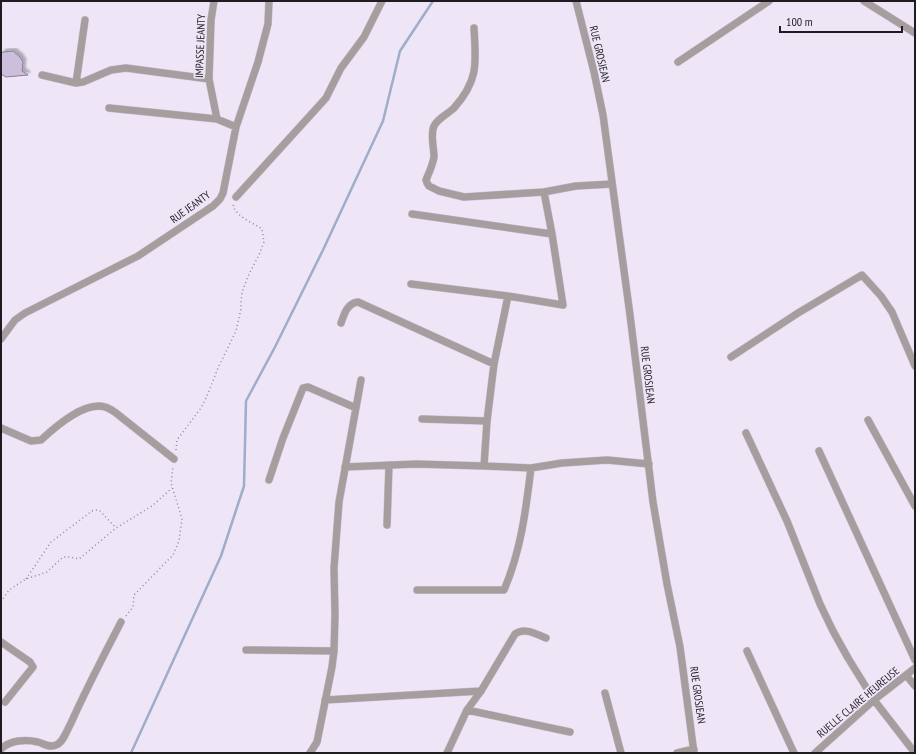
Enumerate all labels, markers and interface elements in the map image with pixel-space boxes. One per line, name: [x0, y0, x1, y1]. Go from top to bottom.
scale bar: [780, 8, 902, 34]
street label: IMPASSE JEANTY: [192, 14, 208, 78]
text: 100 m: [786, 14, 813, 29]
street label: RUE GROSJEAN: [587, 24, 613, 84]
street label: RUE JEANTY: [167, 188, 213, 226]
street label: RUE GROSJEAN: [638, 346, 658, 405]
street label: RUELLE CLAIRE HEUREUSE: [814, 663, 902, 741]
street label: RUE GROSJEAN: [687, 665, 709, 725]

